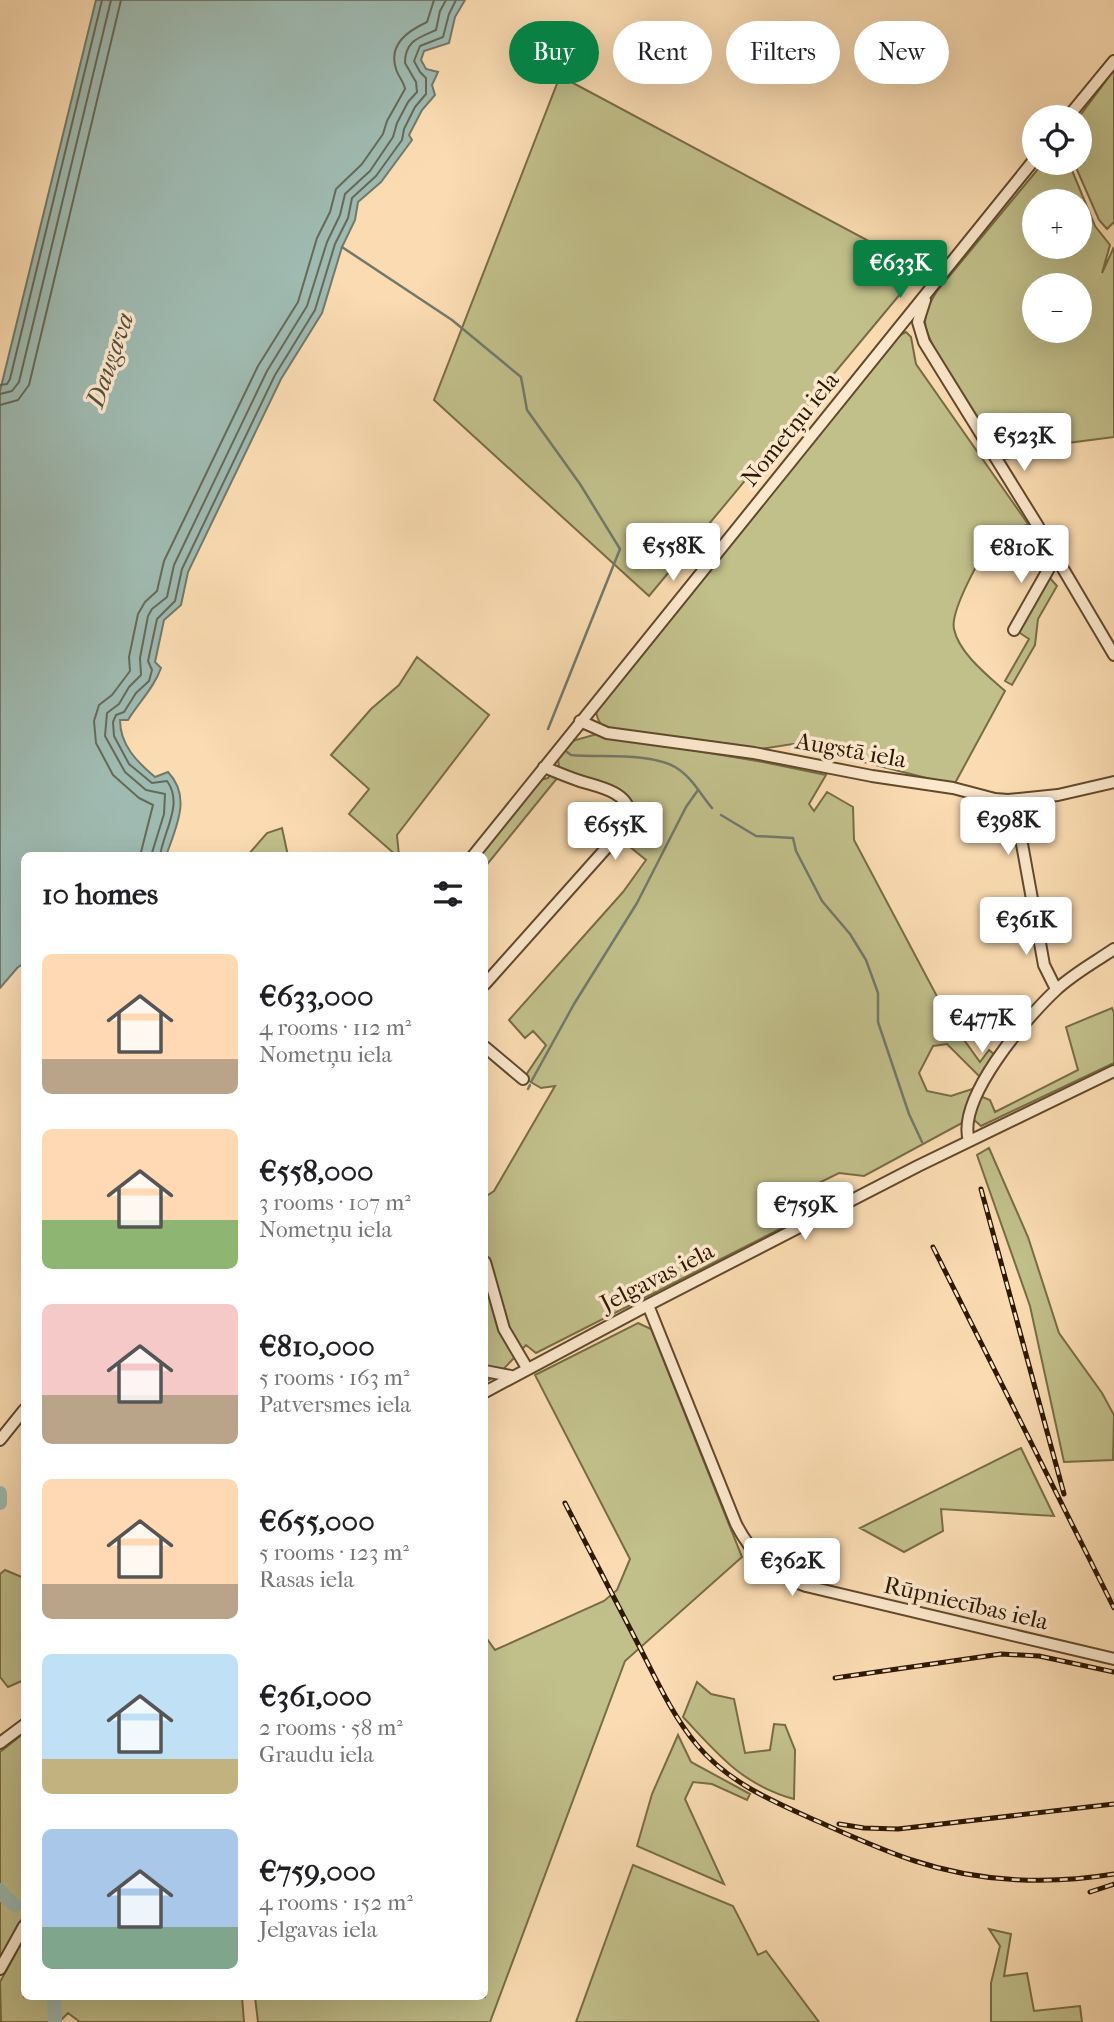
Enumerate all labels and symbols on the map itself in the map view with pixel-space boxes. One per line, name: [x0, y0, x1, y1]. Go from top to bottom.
pin: €633K: [851, 240, 949, 300]
water label: Daugava: [79, 309, 141, 413]
street label: Nometņu iela: [735, 366, 846, 492]
pin: €523K: [975, 414, 1073, 473]
pin: €558K: [624, 524, 722, 583]
pin: €810K: [972, 526, 1070, 585]
street label: Augstā iela: [793, 726, 909, 774]
pin: €398K: [959, 798, 1057, 857]
pin: €655K: [566, 802, 664, 862]
pin: €361K: [977, 898, 1075, 957]
pin: €477K: [933, 996, 1031, 1055]
pin: €759K: [756, 1182, 854, 1242]
street label: Jelgavas iela: [594, 1236, 719, 1318]
pin: €362K: [743, 1538, 841, 1598]
street label: Rūpniecības iela: [881, 1570, 1052, 1636]

